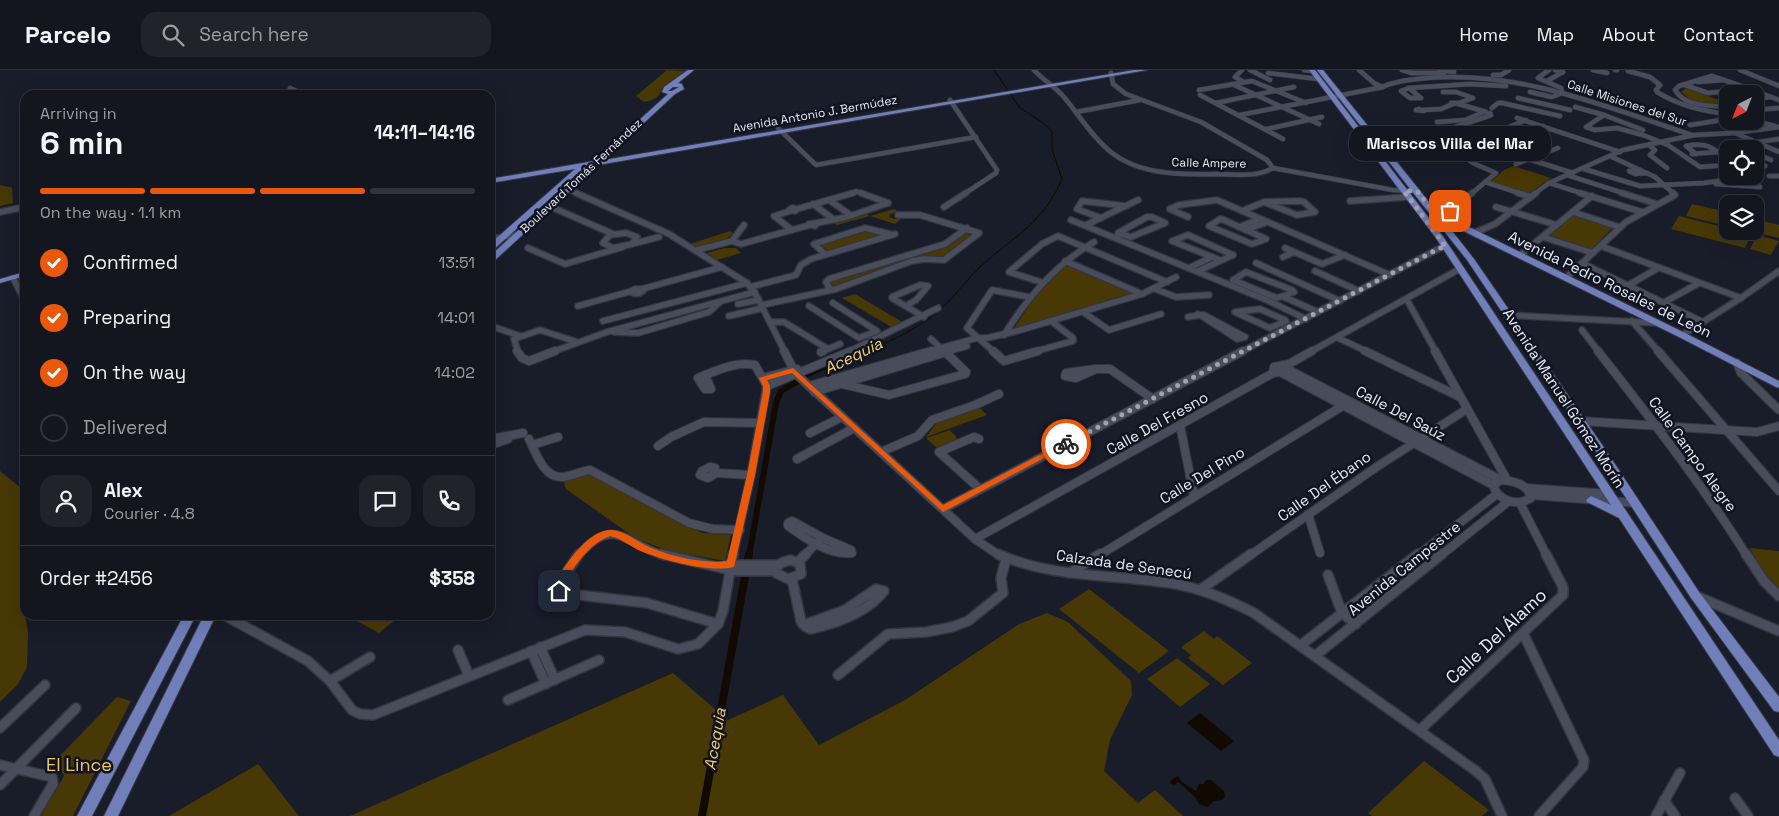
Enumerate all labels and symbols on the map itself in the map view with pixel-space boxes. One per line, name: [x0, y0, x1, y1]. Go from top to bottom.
street label: Calle Misiones del Sur: [1565, 76, 1689, 130]
north arrow: [1719, 85, 1764, 130]
street label: Avenida Antonio J. Bermúdez: [731, 92, 899, 136]
street label: Boulevard Tomás Fernández: [517, 115, 645, 237]
callout: Mariscos Villa del Mar: [1349, 126, 1551, 161]
street label: Calle Ampere: [1172, 154, 1246, 172]
pin: [1429, 190, 1471, 232]
street label: Avenida Pedro Rosales de León: [1505, 226, 1715, 342]
street label: Avenida Manuel Gómez Morín: [1499, 305, 1629, 491]
water label: Acequia: [820, 333, 886, 379]
street label: Calle Del Saúz: [1353, 381, 1449, 445]
street label: Calle Del Fresno: [1103, 387, 1211, 459]
street label: Calle Campo Alegre: [1645, 393, 1741, 515]
courier: [1041, 419, 1091, 469]
street label: Calle Del Pino: [1156, 442, 1248, 508]
street label: Calle Del Ébano: [1274, 447, 1374, 525]
street label: Avenida Campestre: [1344, 517, 1464, 619]
street label: Calzada de Senecú: [1055, 545, 1193, 583]
pin: [538, 570, 580, 612]
street label: Calle Del Álamo: [1441, 583, 1551, 689]
water label: Acequia: [699, 706, 731, 772]
park label: El Lince: [46, 753, 112, 776]

